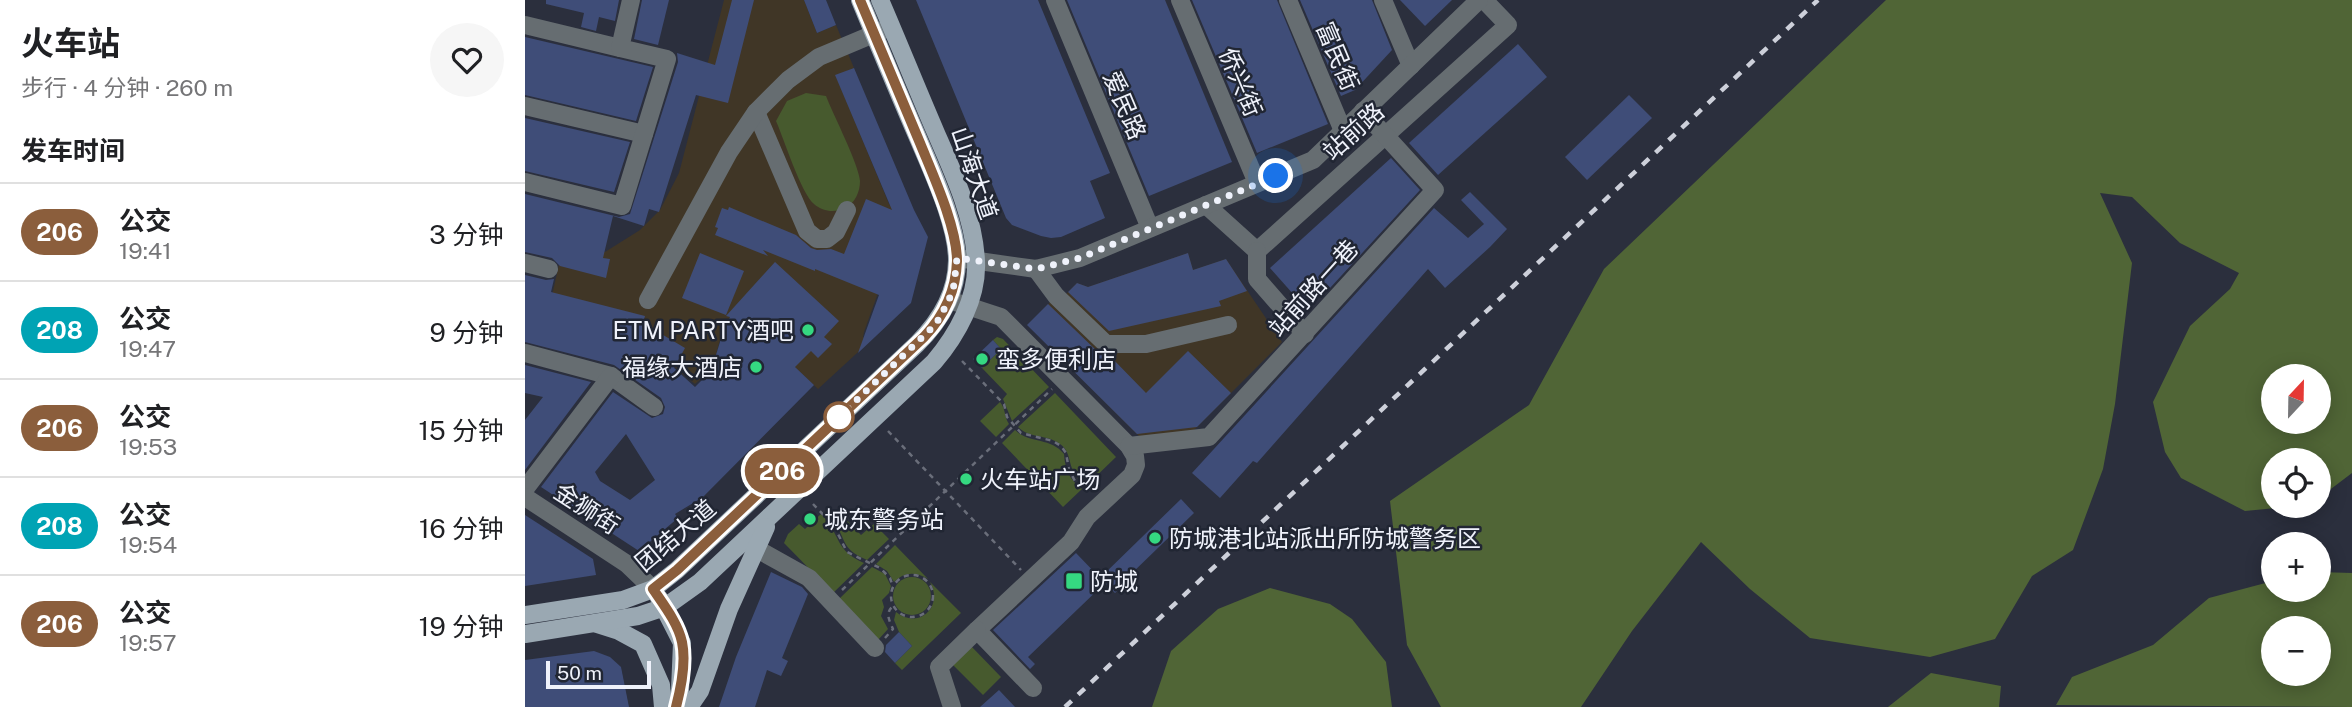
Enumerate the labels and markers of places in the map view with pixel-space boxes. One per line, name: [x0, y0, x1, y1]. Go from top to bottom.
place label: ETM PARTY酒吧: [613, 316, 794, 344]
marker: ETM PARTY酒吧: [800, 322, 816, 338]
place label: 蛮多便利店: [996, 345, 1116, 373]
marker: 蛮多便利店: [974, 351, 990, 367]
place label: 福缘大酒店: [622, 353, 742, 381]
marker: 福缘大酒店: [748, 359, 764, 375]
unlabelled marker: [824, 402, 854, 432]
place label: 火车站广场: [980, 465, 1100, 493]
marker: 火车站广场: [958, 471, 974, 487]
place label: 城东警务站: [824, 505, 944, 533]
marker: 城东警务站: [802, 511, 818, 527]
place label: 防城港北站派出所防城警务区: [1169, 524, 1481, 552]
marker: 防城港北站派出所防城警务区: [1147, 530, 1163, 546]
place label: 防城: [1090, 567, 1138, 595]
marker: 防城: [1064, 571, 1084, 591]

